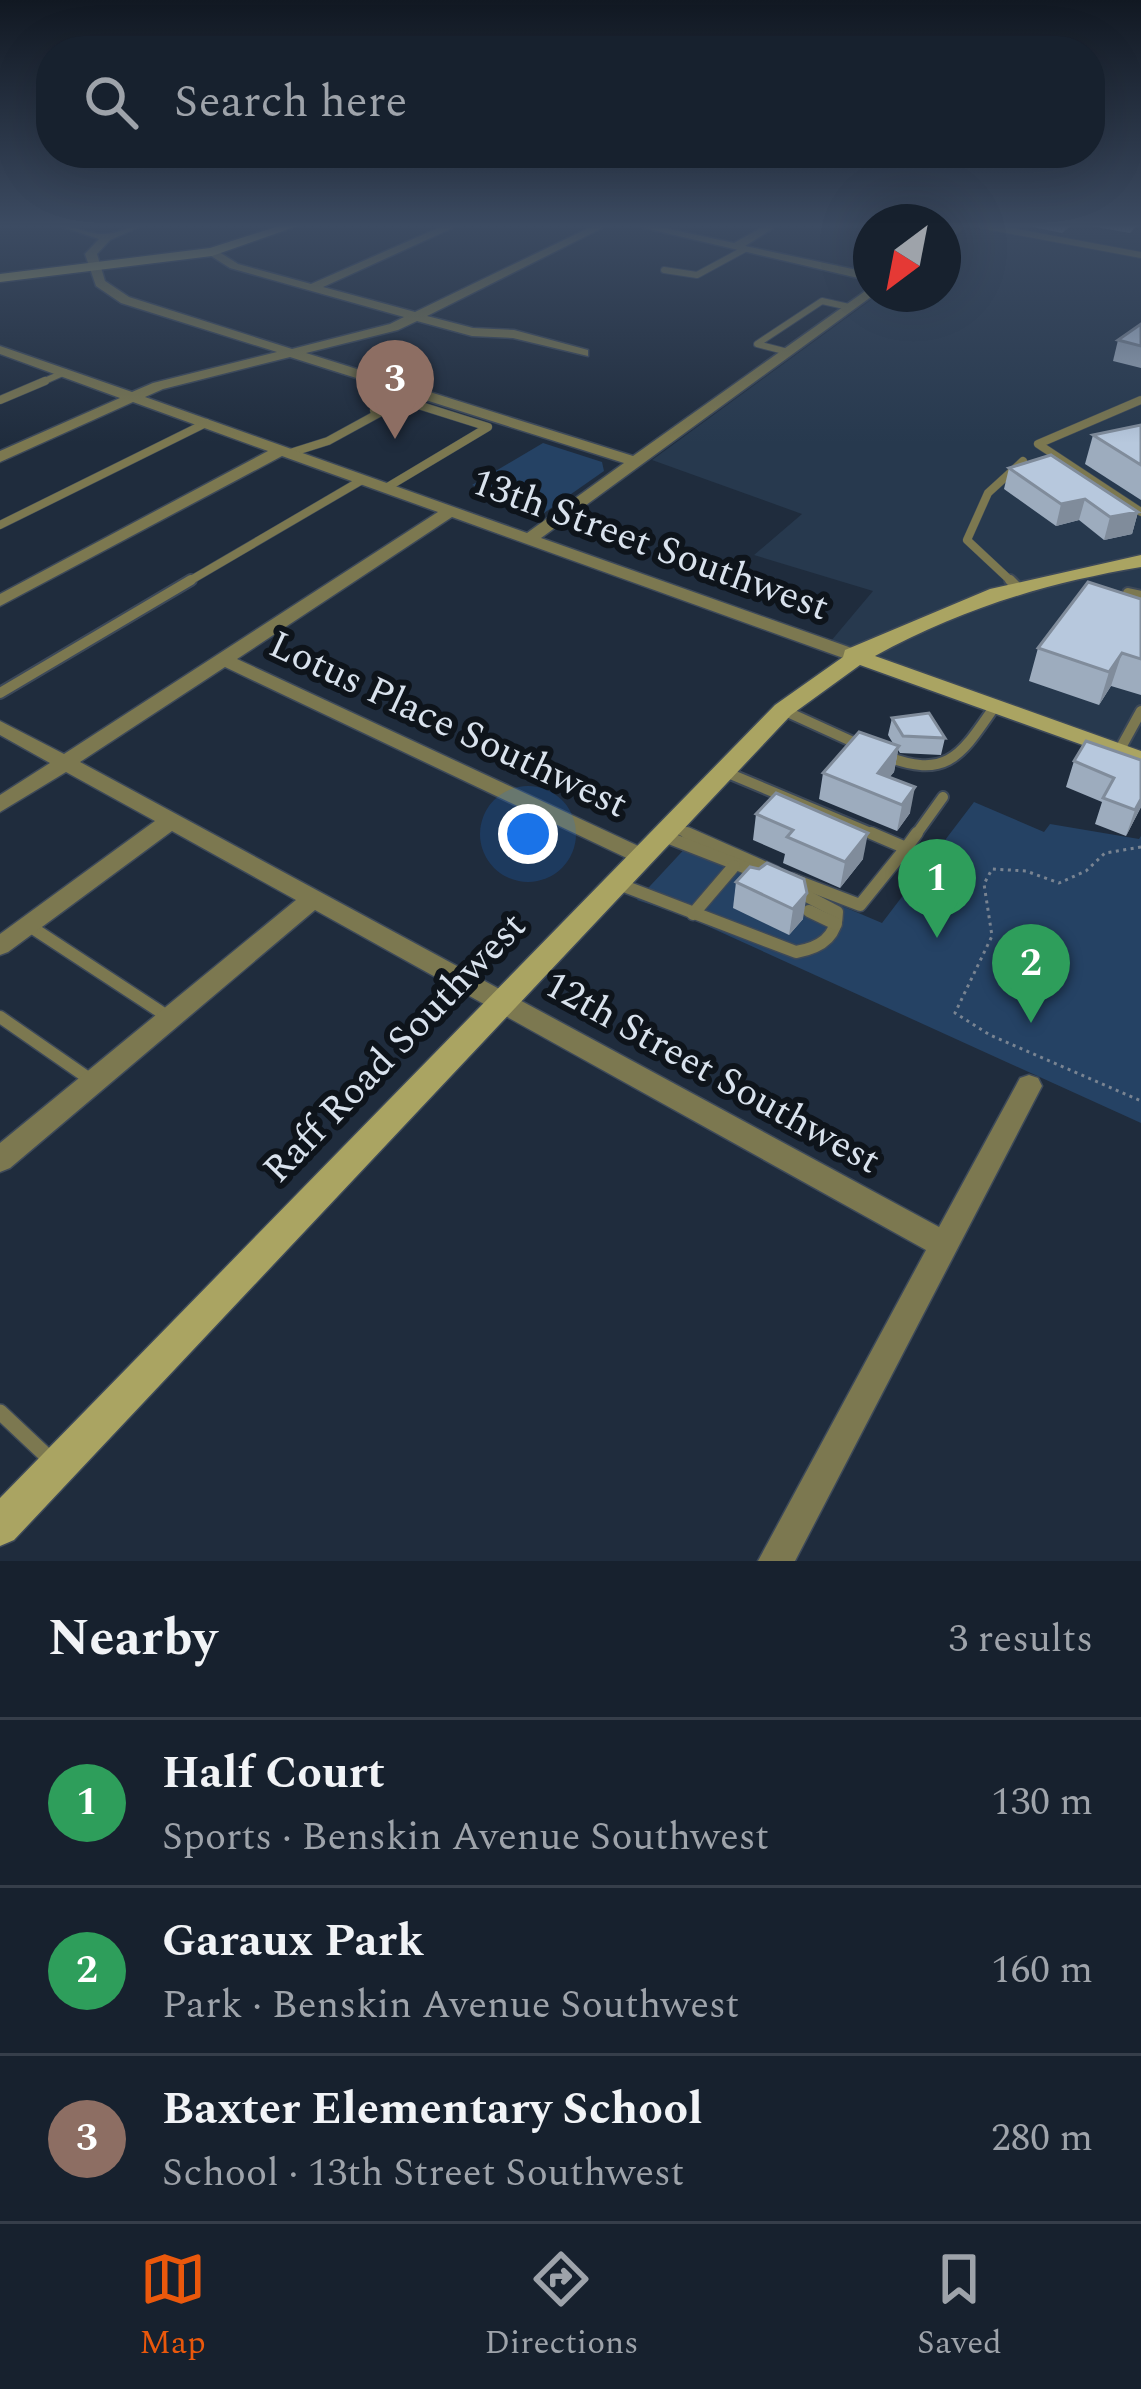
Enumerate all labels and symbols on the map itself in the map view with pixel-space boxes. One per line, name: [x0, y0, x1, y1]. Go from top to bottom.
north arrow: [853, 204, 961, 312]
pin: 3: [356, 340, 434, 439]
street label: 13th Street Southwest: [463, 453, 837, 637]
street label: Lotus Place Southwest: [259, 616, 637, 834]
your location: [498, 804, 558, 864]
pin: 1: [898, 839, 976, 938]
street label: Raff Road Southwest: [249, 899, 541, 1197]
pin: 2: [992, 924, 1070, 1023]
street label: 12th Street Southwest: [533, 956, 891, 1190]

